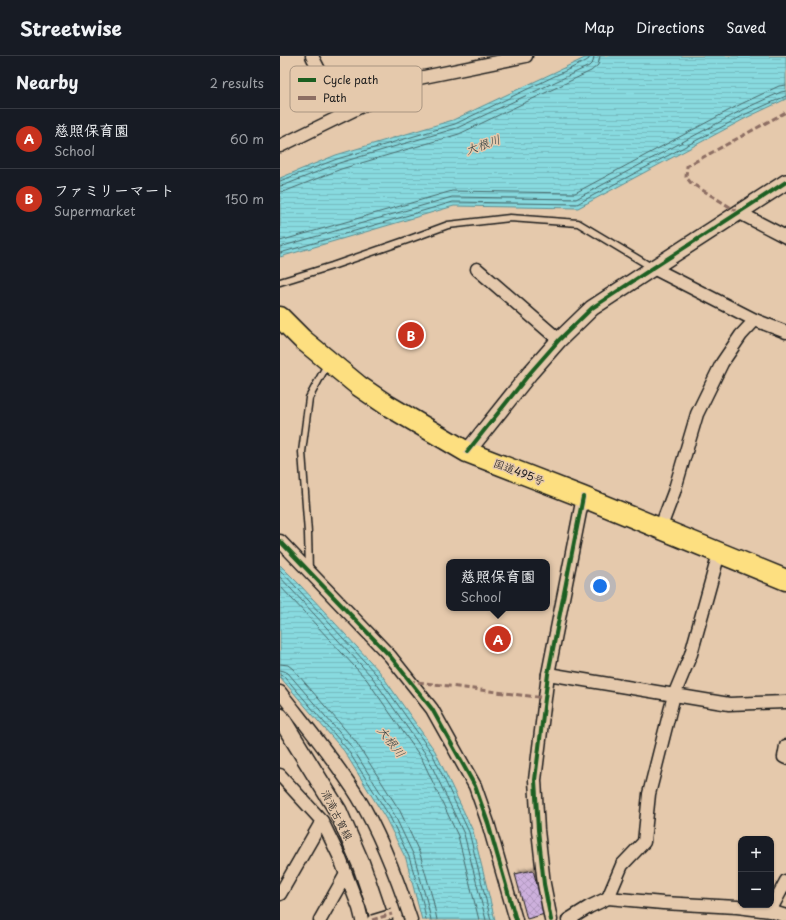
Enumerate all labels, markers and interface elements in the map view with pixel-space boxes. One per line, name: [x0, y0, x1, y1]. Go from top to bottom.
text: Streetwise: [20, 14, 122, 42]
text: Map: [584, 17, 614, 38]
text: Directions: [636, 17, 704, 38]
text: Saved: [726, 17, 766, 38]
legend: [290, 66, 422, 112]
text: Nearby: [16, 69, 78, 95]
text: Cycle path: [323, 71, 378, 88]
text: 2 results: [210, 73, 264, 92]
text: Path: [323, 89, 347, 106]
text: 慈照保育園: [54, 118, 129, 141]
text: A: [24, 129, 34, 148]
text: 60 m: [230, 129, 264, 148]
water label: 大根川: [463, 130, 503, 158]
text: School: [54, 141, 95, 160]
text: ファミリーマート: [54, 178, 175, 201]
text: B: [25, 189, 33, 208]
text: 150 m: [225, 189, 264, 208]
text: Supermarket: [54, 201, 136, 220]
pin: B: [398, 320, 424, 350]
street label: 国道495号: [491, 454, 547, 489]
popup: [446, 559, 550, 611]
text: 慈照保育園: [460, 564, 536, 587]
your location: [590, 576, 610, 596]
text: School: [460, 587, 501, 606]
pin: A: [485, 624, 511, 654]
water label: 大根川: [374, 722, 410, 761]
street label: 清滝古賀線: [317, 786, 358, 843]
map controls: [738, 836, 774, 908]
button: +: [738, 836, 774, 872]
button: −: [738, 872, 774, 908]

